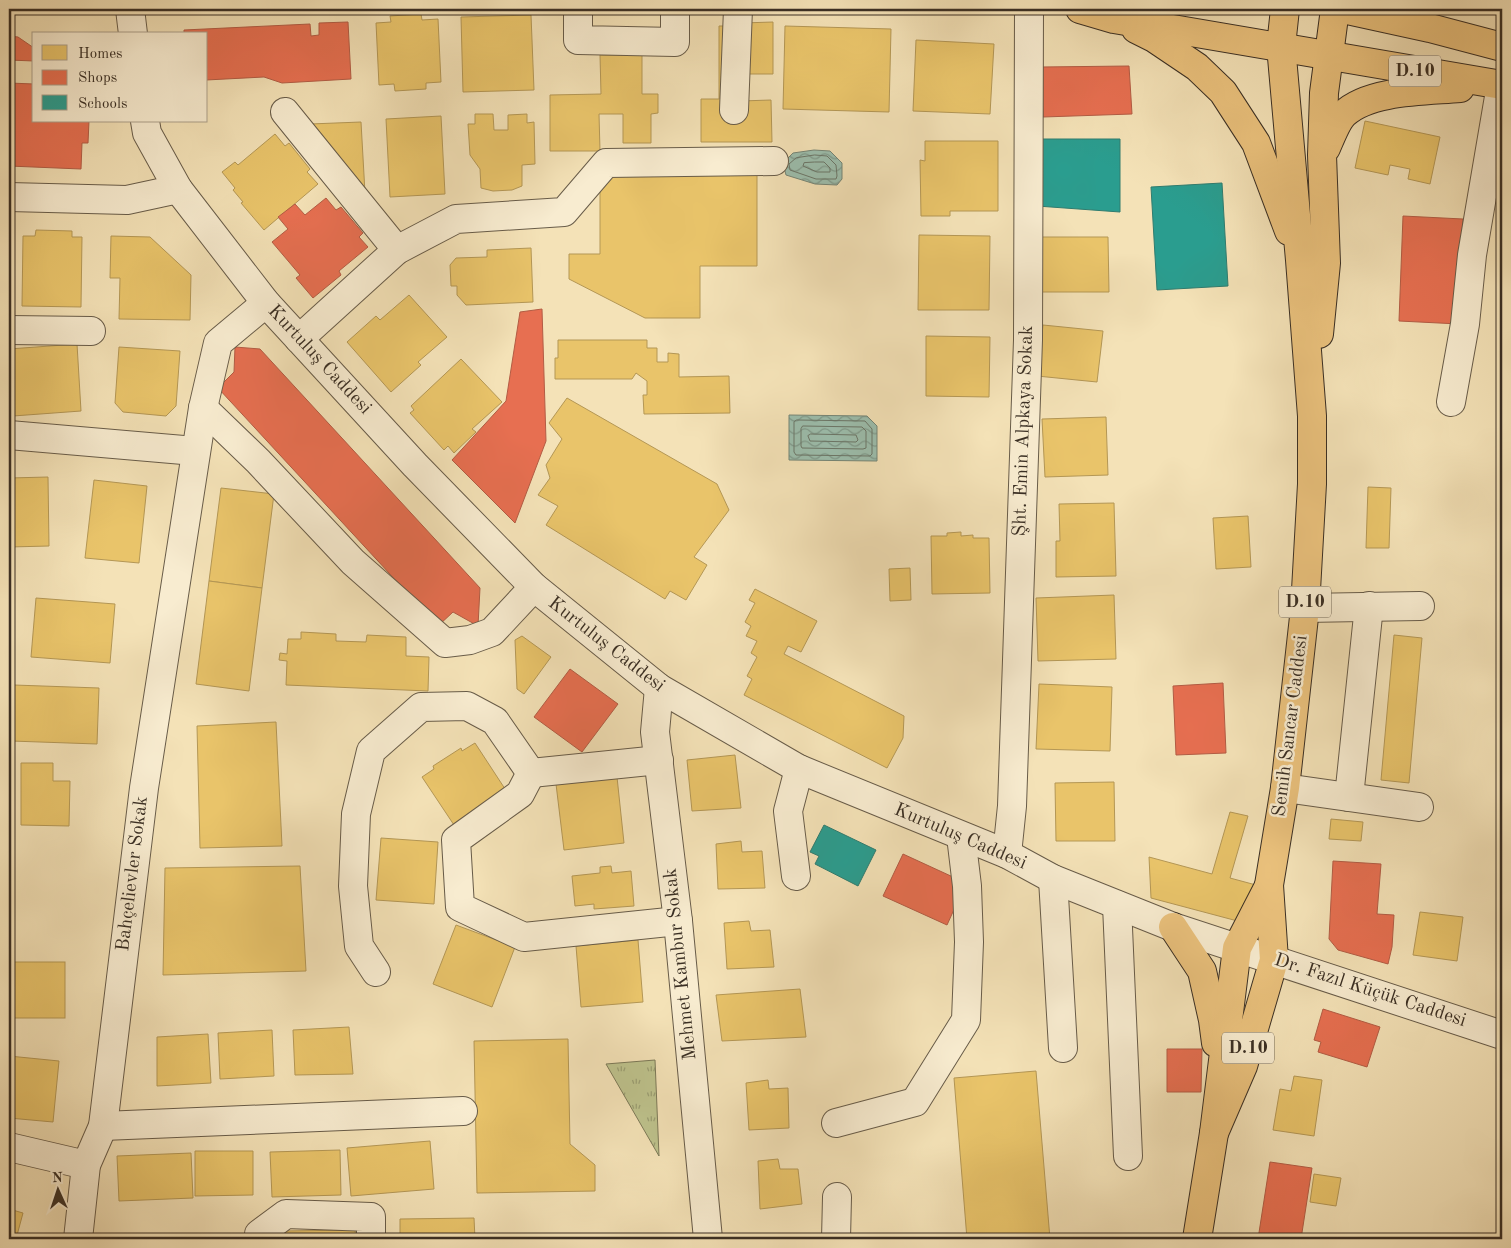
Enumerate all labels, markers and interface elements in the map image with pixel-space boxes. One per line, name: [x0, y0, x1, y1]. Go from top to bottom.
legend: [32, 32, 208, 122]
text: Homes: [78, 47, 123, 62]
road number: D.10: [1389, 56, 1441, 86]
text: Shops: [78, 71, 117, 86]
text: Schools: [78, 97, 127, 112]
street label: Kurtuluş Caddesi: [264, 302, 374, 418]
street label: Şht. Emin Alpkaya Sokak: [1011, 325, 1037, 537]
road number: D.10: [1279, 586, 1331, 618]
street label: Kurtuluş Caddesi: [544, 594, 668, 696]
street label: Semih Sancar Caddesi: [1270, 634, 1312, 818]
street label: Bahçelievler Sokak: [114, 795, 152, 953]
street label: Kurtuluş Caddesi: [891, 801, 1029, 873]
street label: Mehmet Kambur Sokak: [661, 867, 701, 1061]
street label: Dr. Fazıl Küçük Caddesi: [1272, 951, 1468, 1031]
road number: D.10: [1222, 1032, 1274, 1064]
north arrow: [32, 1166, 82, 1216]
text: N: [52, 1171, 63, 1185]

